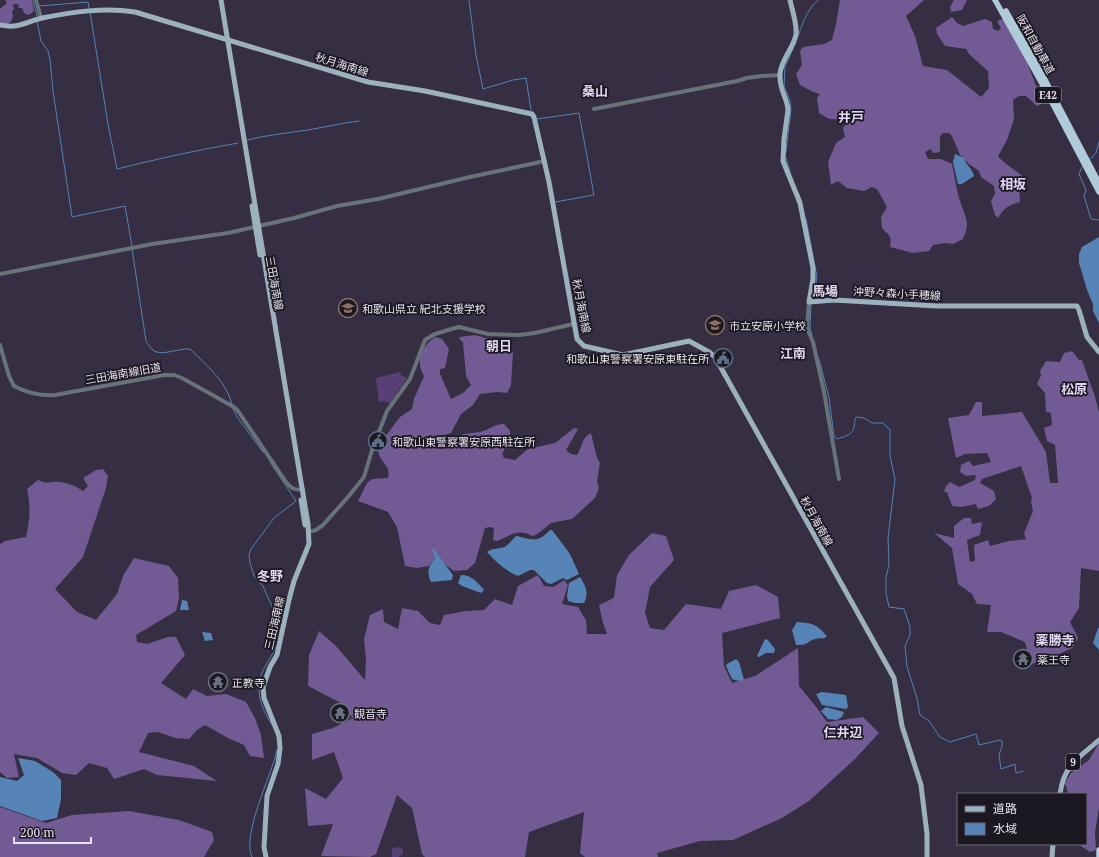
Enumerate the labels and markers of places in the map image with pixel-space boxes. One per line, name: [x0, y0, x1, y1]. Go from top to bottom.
school or university icon: 和歌山県立 紀北支援学校: [337, 297, 359, 319]
place label: 和歌山県立 紀北支援学校: [362, 301, 486, 316]
school or university icon: 市立安原小学校: [704, 314, 726, 336]
place label: 市立安原小学校: [729, 318, 806, 333]
public building icon: 和歌山東警察署安原東駐在所: [712, 347, 734, 369]
place label: 和歌山東警察署安原東駐在所: [566, 351, 710, 366]
public building icon: 和歌山東警察署安原西駐在所: [367, 430, 389, 452]
place label: 和歌山東警察署安原西駐在所: [392, 434, 536, 449]
temple icon: 薬王寺: [1012, 648, 1034, 670]
place label: 薬王寺: [1037, 652, 1070, 667]
temple icon: 正教寺: [207, 671, 229, 693]
place label: 正教寺: [232, 675, 265, 690]
temple icon: 観音寺: [329, 702, 351, 724]
place label: 観音寺: [354, 706, 387, 721]

